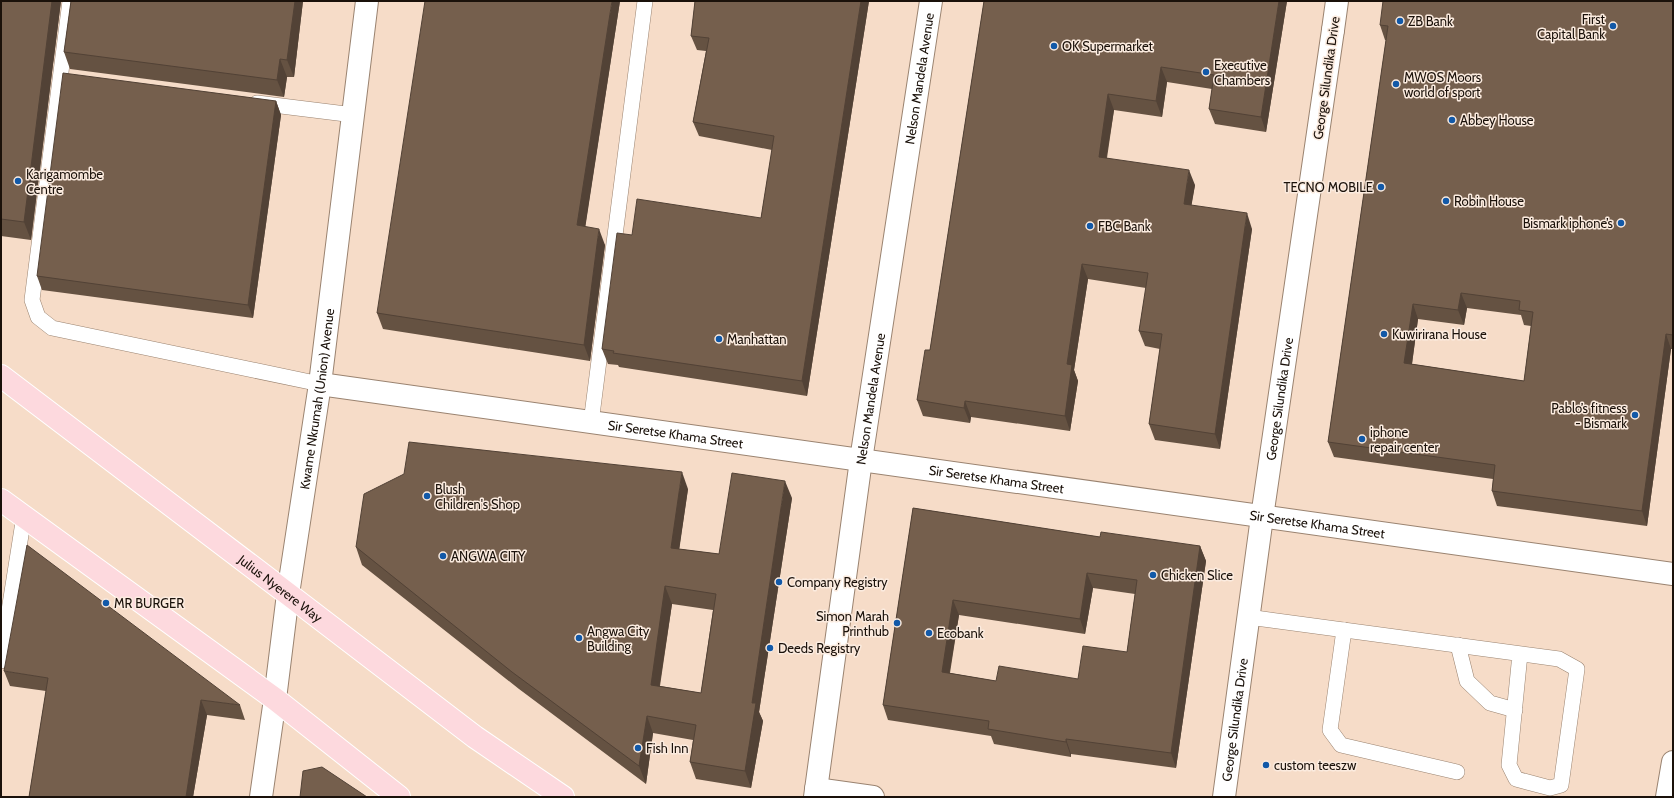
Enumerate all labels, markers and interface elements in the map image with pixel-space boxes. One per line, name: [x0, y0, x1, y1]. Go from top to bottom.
street label: Nelson Mandela Avenue: [901, 11, 937, 145]
place label: First Capital Bank: [1537, 11, 1606, 42]
place label: ZB Bank: [1408, 13, 1453, 29]
street label: George Silundika Drive: [1309, 15, 1343, 141]
marker: ZB Bank: [1395, 16, 1405, 26]
marker: First Capital Bank: [1608, 21, 1618, 31]
place label: OK Supermarket: [1062, 38, 1154, 54]
marker: OK Supermarket: [1049, 41, 1059, 51]
place label: Executive Chambers: [1214, 57, 1271, 88]
marker: Executive Chambers: [1201, 67, 1211, 77]
place label: MWOS Moors world of sport: [1404, 69, 1482, 100]
marker: MWOS Moors world of sport: [1391, 79, 1401, 89]
place label: Abbey House: [1460, 112, 1534, 128]
marker: Abbey House: [1447, 115, 1457, 125]
place label: Karigamombe Centre: [26, 166, 103, 197]
marker: Karigamombe Centre: [13, 176, 23, 186]
place label: TECNO MOBILE: [1284, 179, 1373, 195]
marker: TECNO MOBILE: [1376, 182, 1386, 192]
place label: Robin House: [1454, 193, 1524, 209]
marker: Robin House: [1441, 196, 1451, 206]
place label: Bismark iphone’s: [1523, 215, 1614, 231]
place label: FBC Bank: [1098, 218, 1151, 234]
marker: Bismark iphone’s: [1616, 218, 1626, 228]
marker: FBC Bank: [1085, 221, 1095, 231]
street label: Kwame Nkrumah (Union) Avenue: [296, 307, 337, 490]
place label: Kuwirirana House: [1392, 326, 1487, 342]
marker: Kuwirirana House: [1379, 329, 1389, 339]
place label: Manhattan: [727, 331, 786, 347]
street label: Nelson Mandela Avenue: [852, 332, 888, 466]
marker: Manhattan: [714, 334, 724, 344]
street label: George Silundika Drive: [1262, 336, 1296, 461]
place label: Pablo’s fitness - Bismark: [1551, 400, 1628, 431]
marker: Pablo’s fitness - Bismark: [1630, 410, 1640, 420]
street label: Sir Seretse Khama Street: [607, 417, 745, 451]
place label: iphone repair center: [1370, 424, 1439, 455]
marker: iphone repair center: [1357, 434, 1367, 444]
street label: Sir Seretse Khama Street: [928, 462, 1066, 496]
place label: Blush Children's Shop: [435, 481, 520, 512]
marker: Blush Children's Shop: [422, 491, 432, 501]
street label: Sir Seretse Khama Street: [1249, 507, 1386, 542]
place label: ANGWA CITY: [451, 548, 526, 564]
street label: Julius Nyerere Way: [234, 551, 326, 626]
marker: ANGWA CITY: [438, 551, 448, 561]
place label: Chicken Slice: [1161, 567, 1233, 583]
marker: Chicken Slice: [1148, 570, 1158, 580]
place label: Company Registry: [787, 574, 888, 590]
marker: Company Registry: [774, 577, 784, 587]
place label: MR BURGER: [114, 595, 184, 611]
marker: MR BURGER: [101, 598, 111, 608]
place label: Simon Marah Printhub: [816, 608, 889, 639]
marker: Simon Marah Printhub: [892, 618, 902, 628]
place label: Angwa City Building: [587, 623, 650, 654]
place label: Ecobank: [937, 625, 984, 641]
marker: Ecobank: [924, 628, 934, 638]
marker: Angwa City Building: [574, 633, 584, 643]
place label: Deeds Registry: [778, 640, 861, 656]
marker: Deeds Registry: [765, 643, 775, 653]
street label: George Silundika Drive: [1218, 657, 1251, 782]
place label: Fish Inn: [646, 740, 689, 756]
marker: Fish Inn: [633, 743, 643, 753]
place label: custom teeszw: [1274, 757, 1357, 773]
marker: custom teeszw: [1261, 760, 1271, 770]

